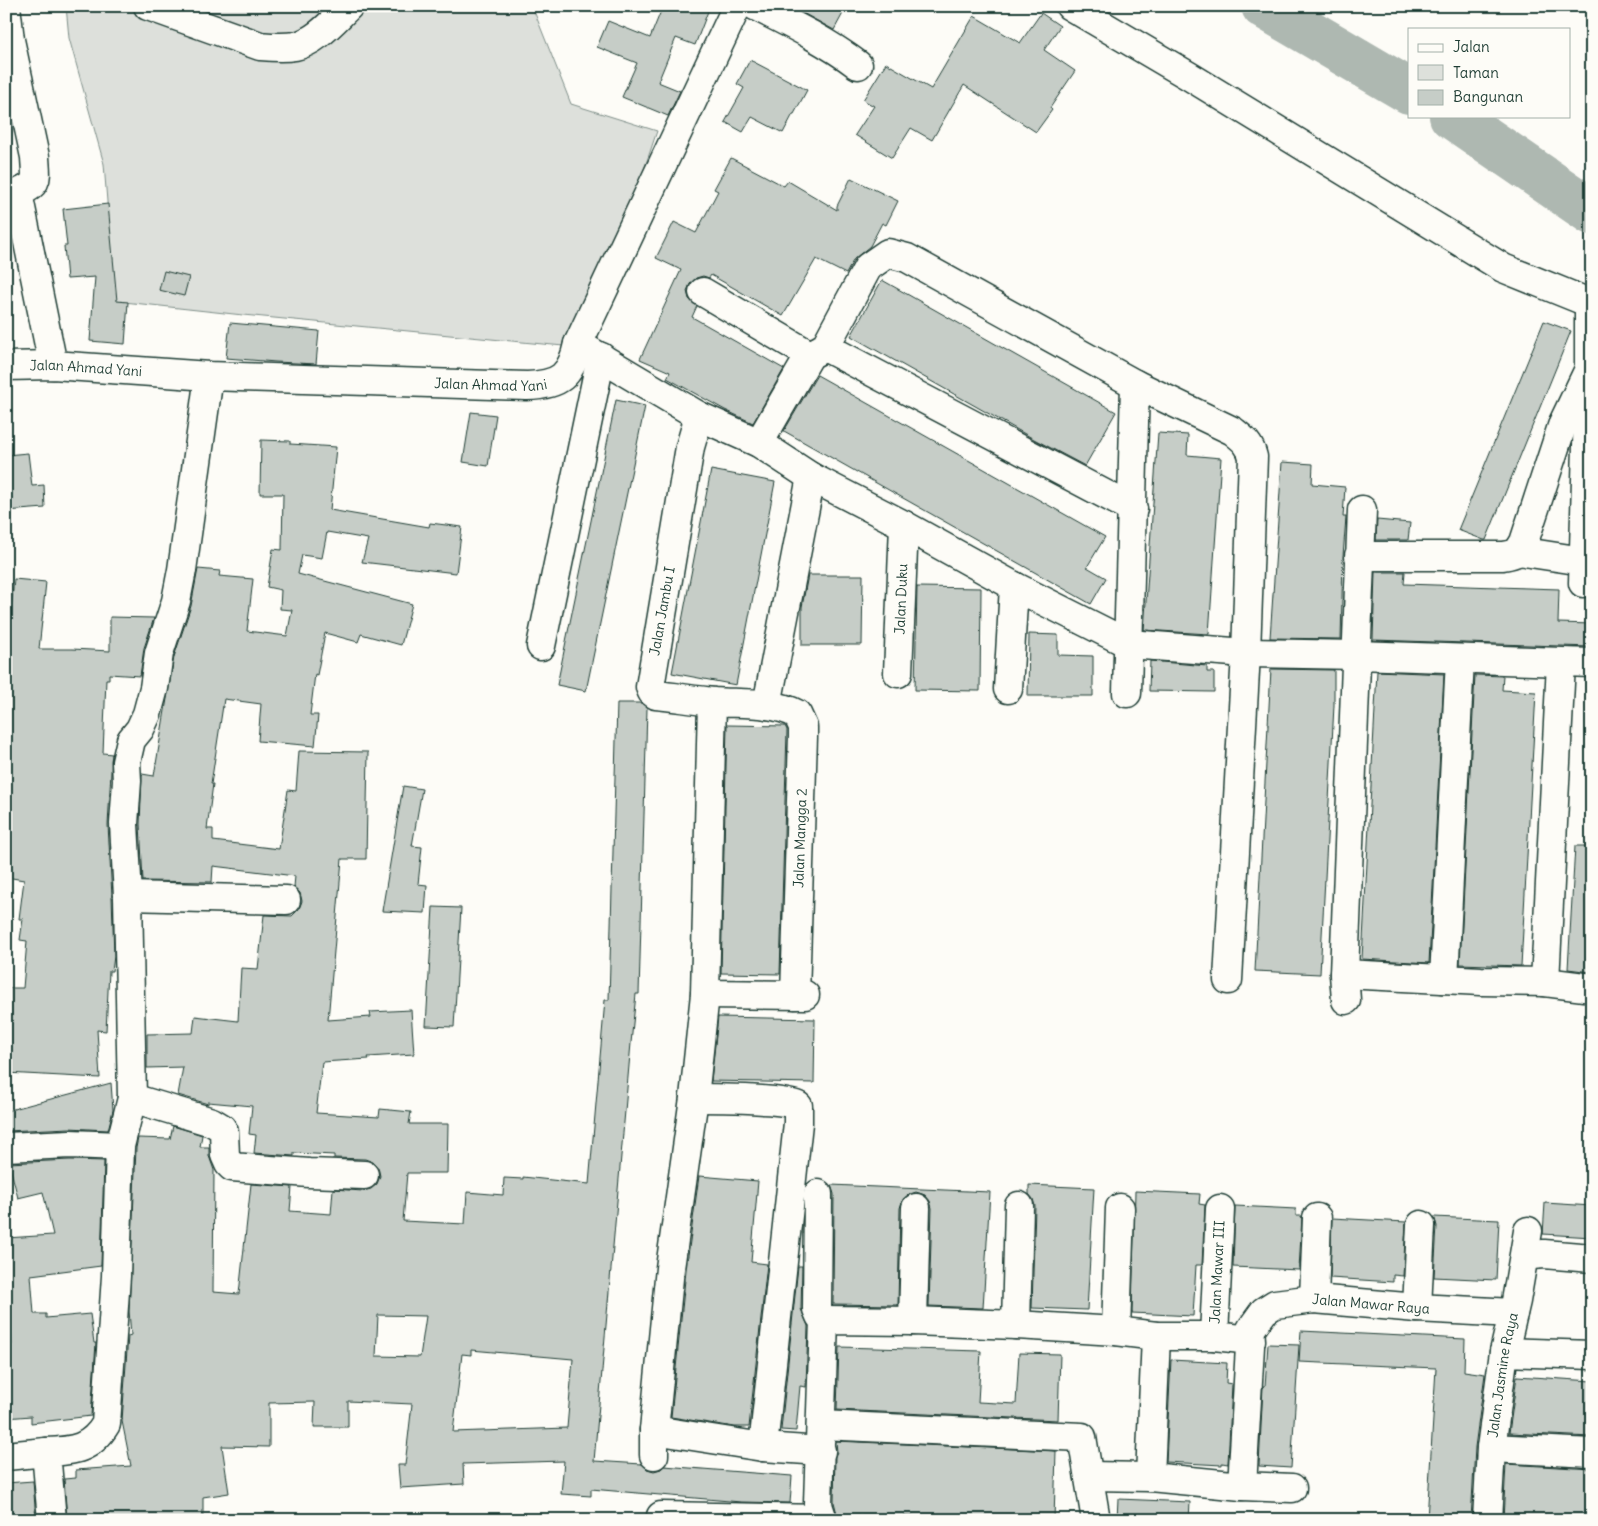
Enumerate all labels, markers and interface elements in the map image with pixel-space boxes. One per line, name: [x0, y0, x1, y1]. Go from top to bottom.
legend: [1408, 28, 1570, 118]
text: Jalan: [1453, 37, 1490, 56]
text: Taman: [1453, 63, 1499, 82]
text: Bangunan: [1453, 87, 1523, 106]
street label: Jalan Ahmad Yani: [29, 356, 143, 380]
street label: Jalan Ahmad Yani: [434, 374, 549, 395]
street label: Jalan Duku: [891, 563, 911, 635]
street label: Jalan Jambu I: [645, 565, 679, 657]
street label: Jalan Mangga 2: [789, 788, 811, 888]
street label: Jalan Mawar III: [1206, 1220, 1228, 1324]
street label: Jalan Mawar Raya: [1312, 1290, 1430, 1318]
street label: Jalan Jasmine Raya: [1484, 1311, 1522, 1439]

